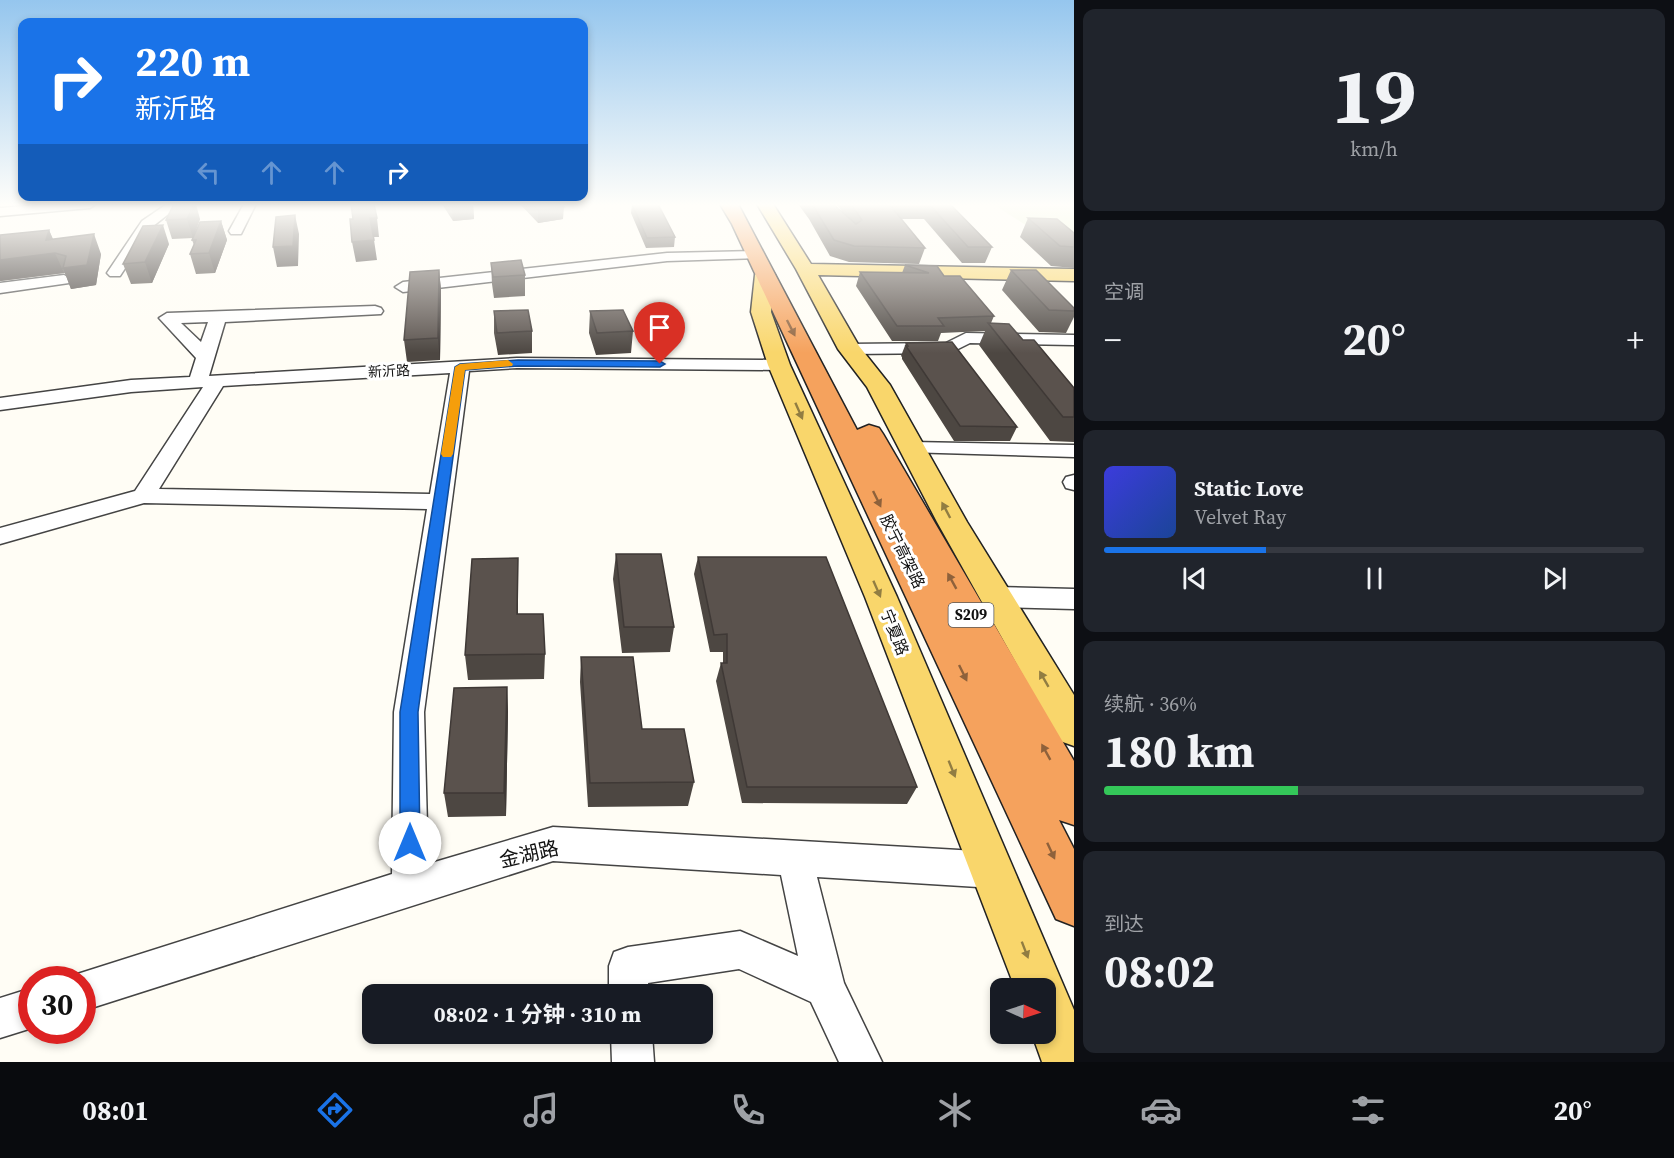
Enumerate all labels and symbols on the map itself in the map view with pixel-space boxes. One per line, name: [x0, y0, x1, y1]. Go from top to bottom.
pin: [634, 302, 685, 364]
one-way arrow: [786, 319, 796, 336]
street label: 新沂路: [368, 360, 410, 382]
one-way arrow: [794, 402, 804, 420]
one-way arrow: [872, 490, 881, 507]
one-way arrow: [941, 502, 951, 519]
street label: 胶宁高架路: [876, 510, 930, 592]
one-way arrow: [947, 572, 957, 589]
one-way arrow: [873, 580, 882, 598]
road number: S209: [948, 603, 994, 627]
street label: 宁夏路: [876, 606, 914, 658]
one-way arrow: [959, 665, 968, 682]
one-way arrow: [1039, 671, 1050, 687]
one-way arrow: [1041, 743, 1051, 760]
one-way arrow: [947, 761, 957, 779]
position arrow: [378, 811, 442, 875]
street label: 金湖路: [497, 834, 561, 874]
one-way arrow: [1046, 843, 1055, 860]
one-way arrow: [1021, 941, 1030, 959]
speed limit sign: 30: [18, 966, 96, 1044]
north arrow: [990, 978, 1056, 1044]

